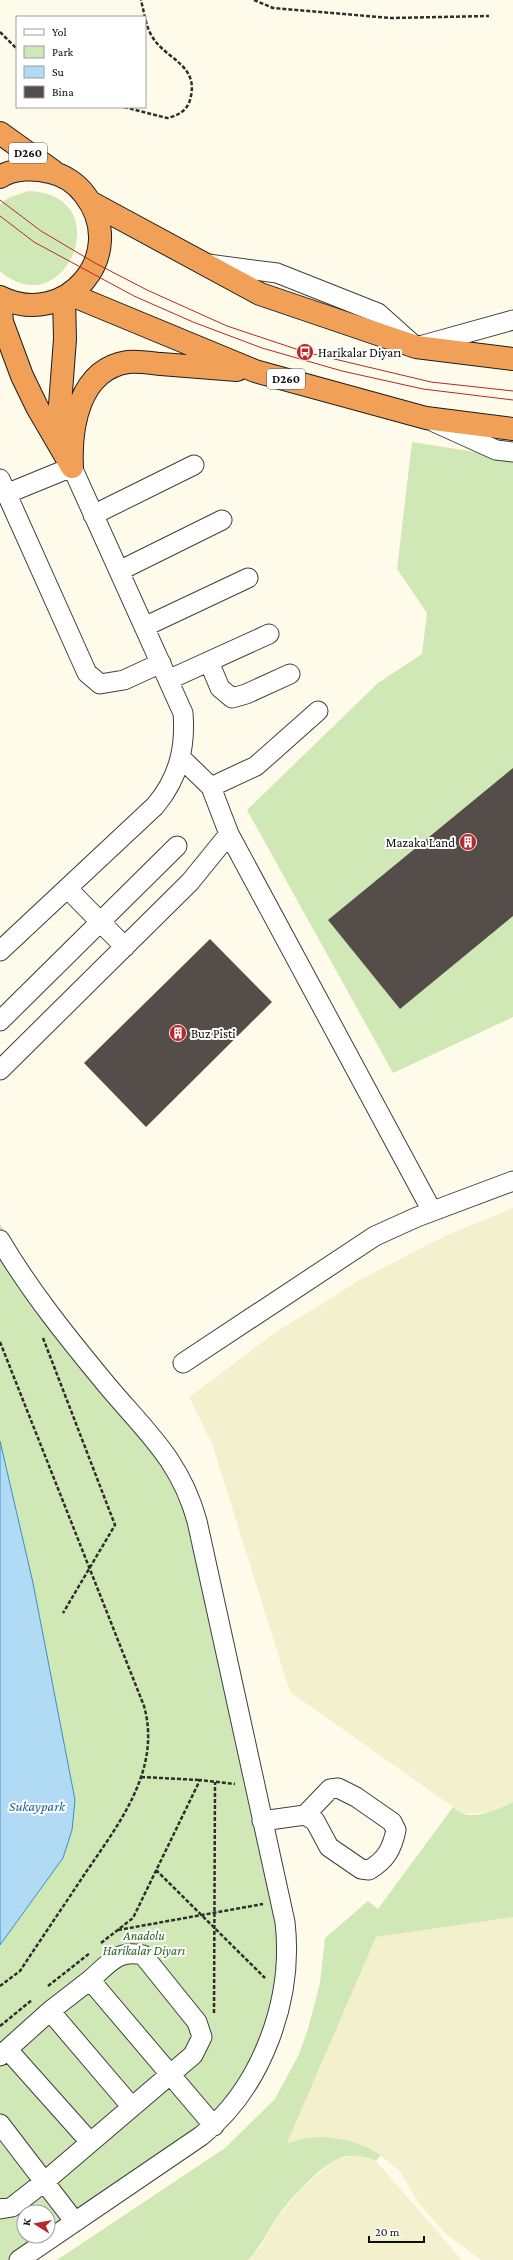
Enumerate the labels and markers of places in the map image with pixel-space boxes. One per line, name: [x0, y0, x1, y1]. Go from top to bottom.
bus stop icon: Harikalar Diyarı: [295, 342, 315, 362]
place label: Harikalar Diyarı: [318, 345, 402, 360]
building icon: Mazaka Land: [458, 832, 478, 852]
place label: Mazaka Land: [386, 835, 455, 850]
building icon: Buz Pisti: [168, 1023, 188, 1043]
place label: Buz Pisti: [191, 1026, 236, 1041]

